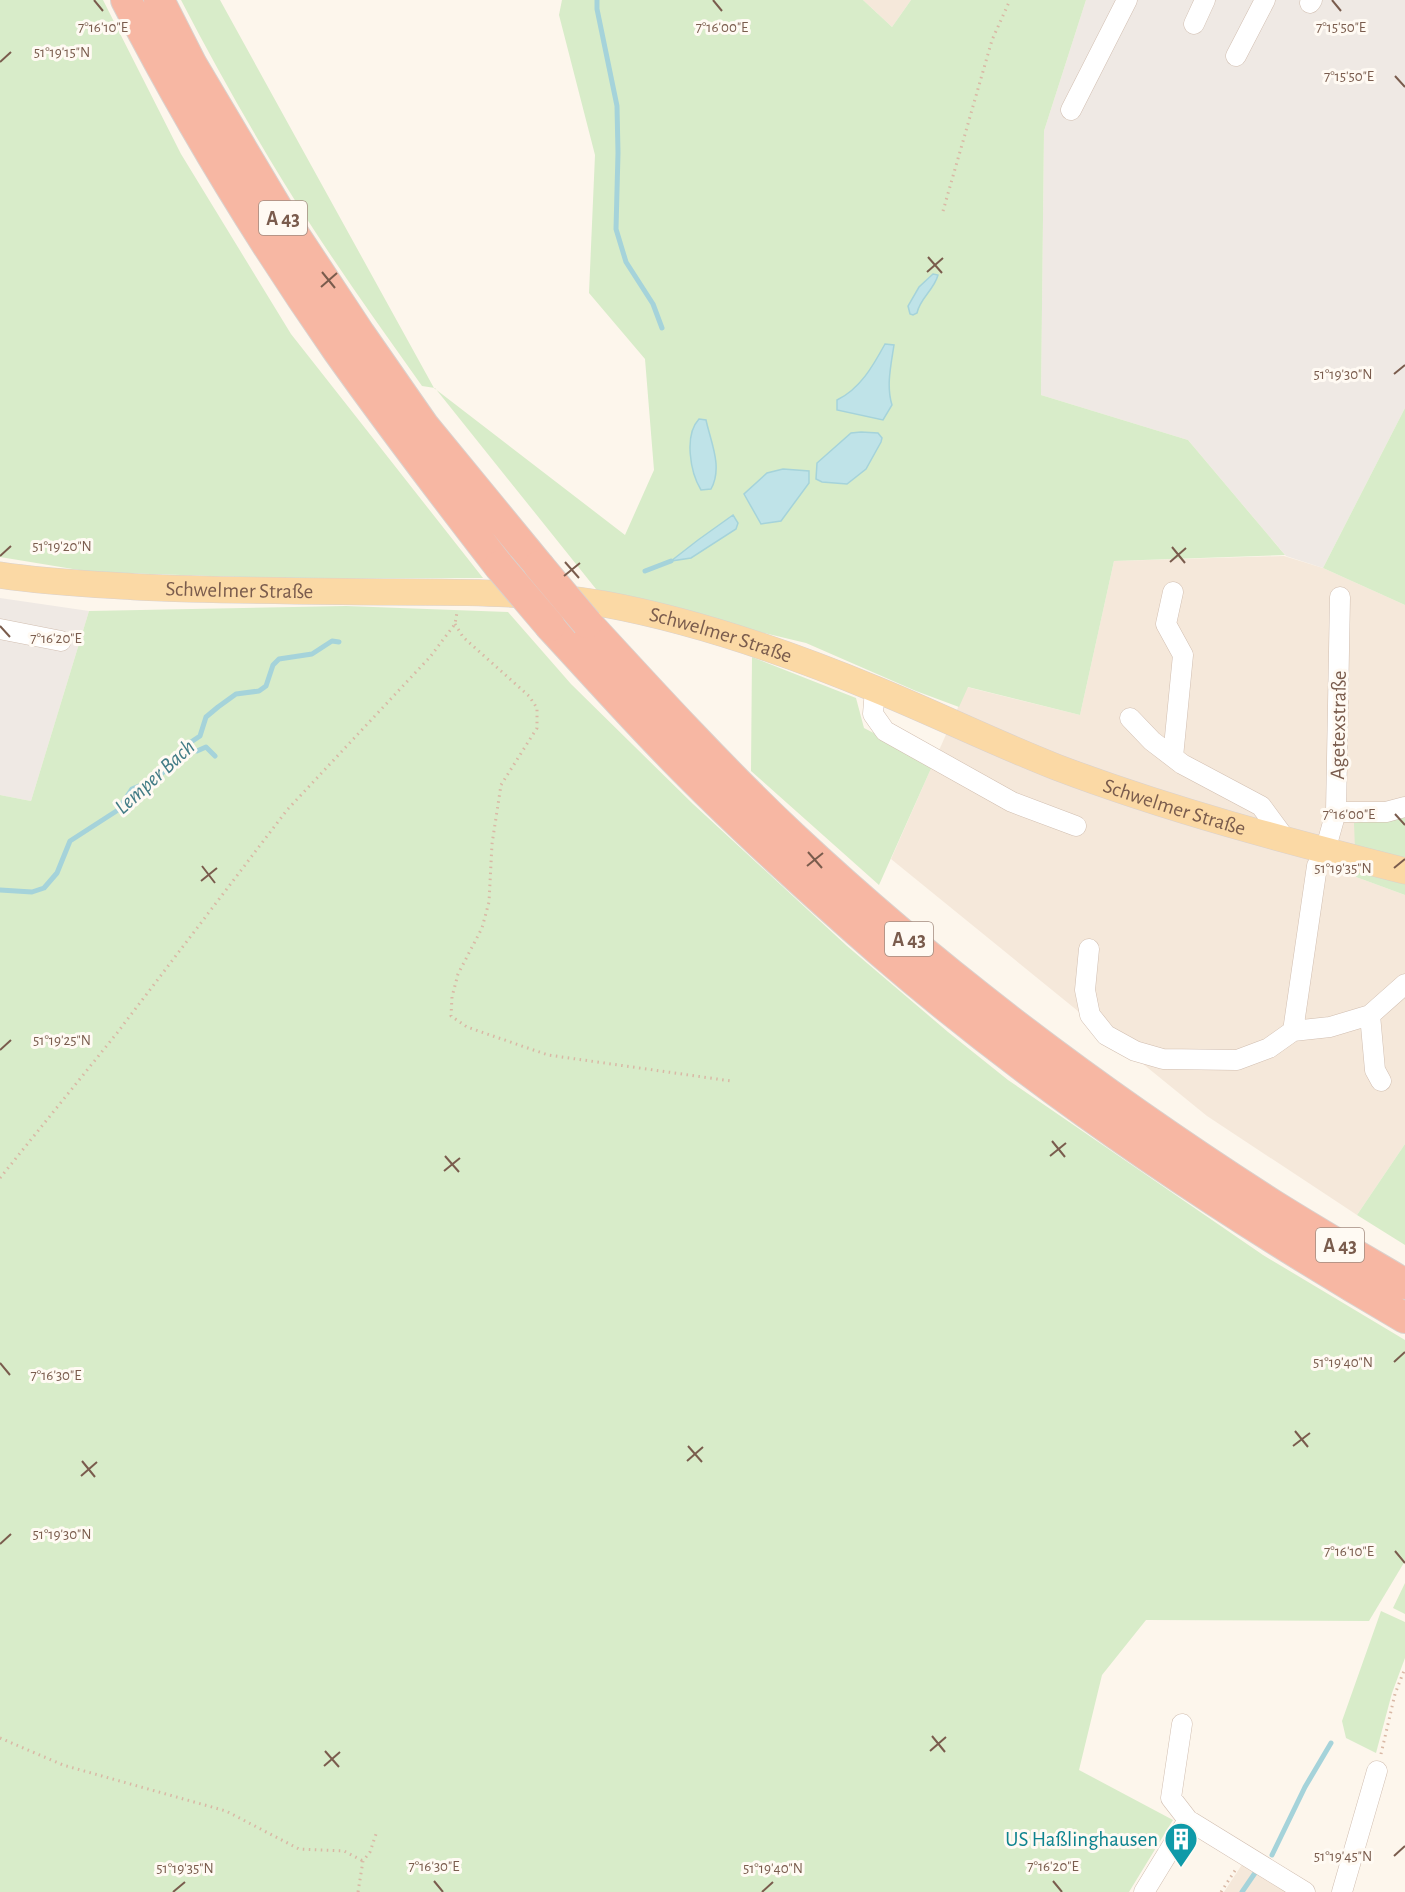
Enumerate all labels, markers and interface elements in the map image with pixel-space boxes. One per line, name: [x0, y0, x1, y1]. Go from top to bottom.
text: 7°16'10"E: [78, 20, 128, 35]
text: 7°16'00"E: [696, 20, 748, 35]
text: 7°15'50"E: [1316, 20, 1366, 35]
text: 51°19'15"N: [34, 45, 90, 60]
text: 7°15'50"E: [1324, 69, 1374, 84]
road number: A 43: [259, 201, 307, 235]
text: 51°19'30"N: [1313, 367, 1373, 382]
text: 51°19'20"N: [32, 539, 92, 554]
street label: Schwelmer Straße: [165, 578, 313, 602]
street label: Schwelmer Straße: [647, 604, 795, 667]
text: 7°16'20"E: [30, 631, 82, 646]
street label: Agetexstraße: [1327, 670, 1350, 780]
water label: Lemper Bach: [110, 735, 200, 819]
street label: Schwelmer Straße: [1100, 775, 1248, 839]
text: 7°16'00"E: [1323, 807, 1375, 822]
text: 51°19'35"N: [1314, 861, 1372, 876]
road number: A 43: [885, 922, 933, 956]
text: 51°19'25"N: [33, 1033, 91, 1048]
road number: A 43: [1316, 1228, 1364, 1262]
text: 51°19'40"N: [1313, 1355, 1373, 1370]
text: 7°16'30"E: [31, 1368, 81, 1383]
text: 51°19'30"N: [32, 1527, 92, 1542]
text: 7°16'10"E: [1324, 1544, 1374, 1559]
building icon: US Haßlinghausen: [1163, 1821, 1199, 1868]
place label: US Haßlinghausen: [1005, 1829, 1158, 1850]
text: 51°19'45"N: [1314, 1849, 1372, 1864]
text: 7°16'30"E: [409, 1859, 459, 1874]
text: 7°16'20"E: [1027, 1859, 1079, 1874]
text: 51°19'35"N: [156, 1861, 214, 1876]
text: 51°19'40"N: [743, 1861, 803, 1876]

